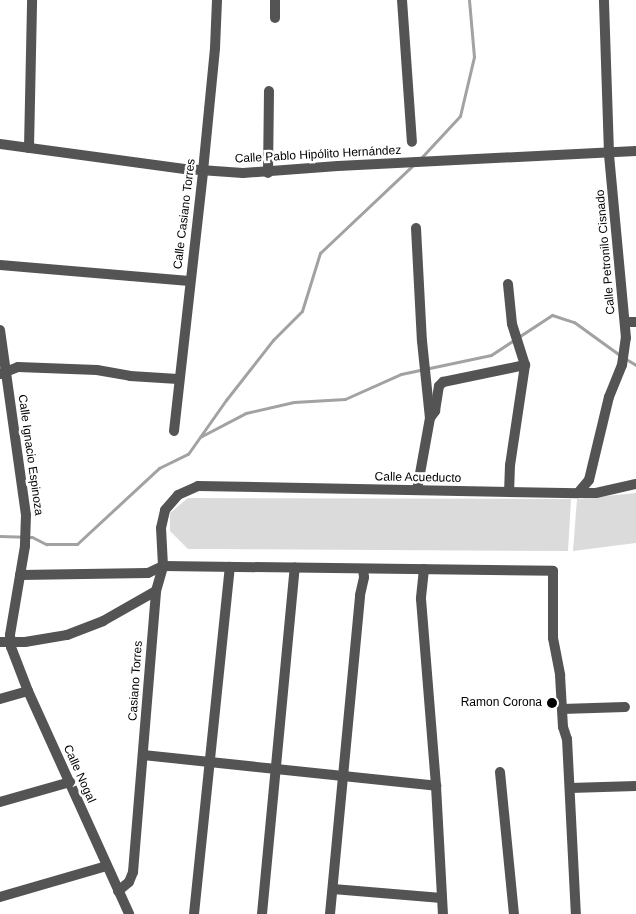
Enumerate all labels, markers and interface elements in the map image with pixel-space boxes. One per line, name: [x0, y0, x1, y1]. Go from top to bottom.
street label: Calle Pablo Hipólito Hernández: [234, 143, 402, 167]
street label: Calle Casiano Torres: [171, 158, 199, 270]
street label: Calle Petronilo Cisnado: [593, 189, 619, 315]
street label: Calle Ignacio Espinoza: [14, 394, 46, 516]
street label: Calle Acueducto: [374, 470, 462, 486]
street label: Casiano Torres: [126, 640, 146, 722]
place label: Ramon Corona: [461, 696, 542, 710]
marker: Ramon Corona: [546, 697, 558, 709]
street label: Calle Nogal: [60, 743, 98, 805]

